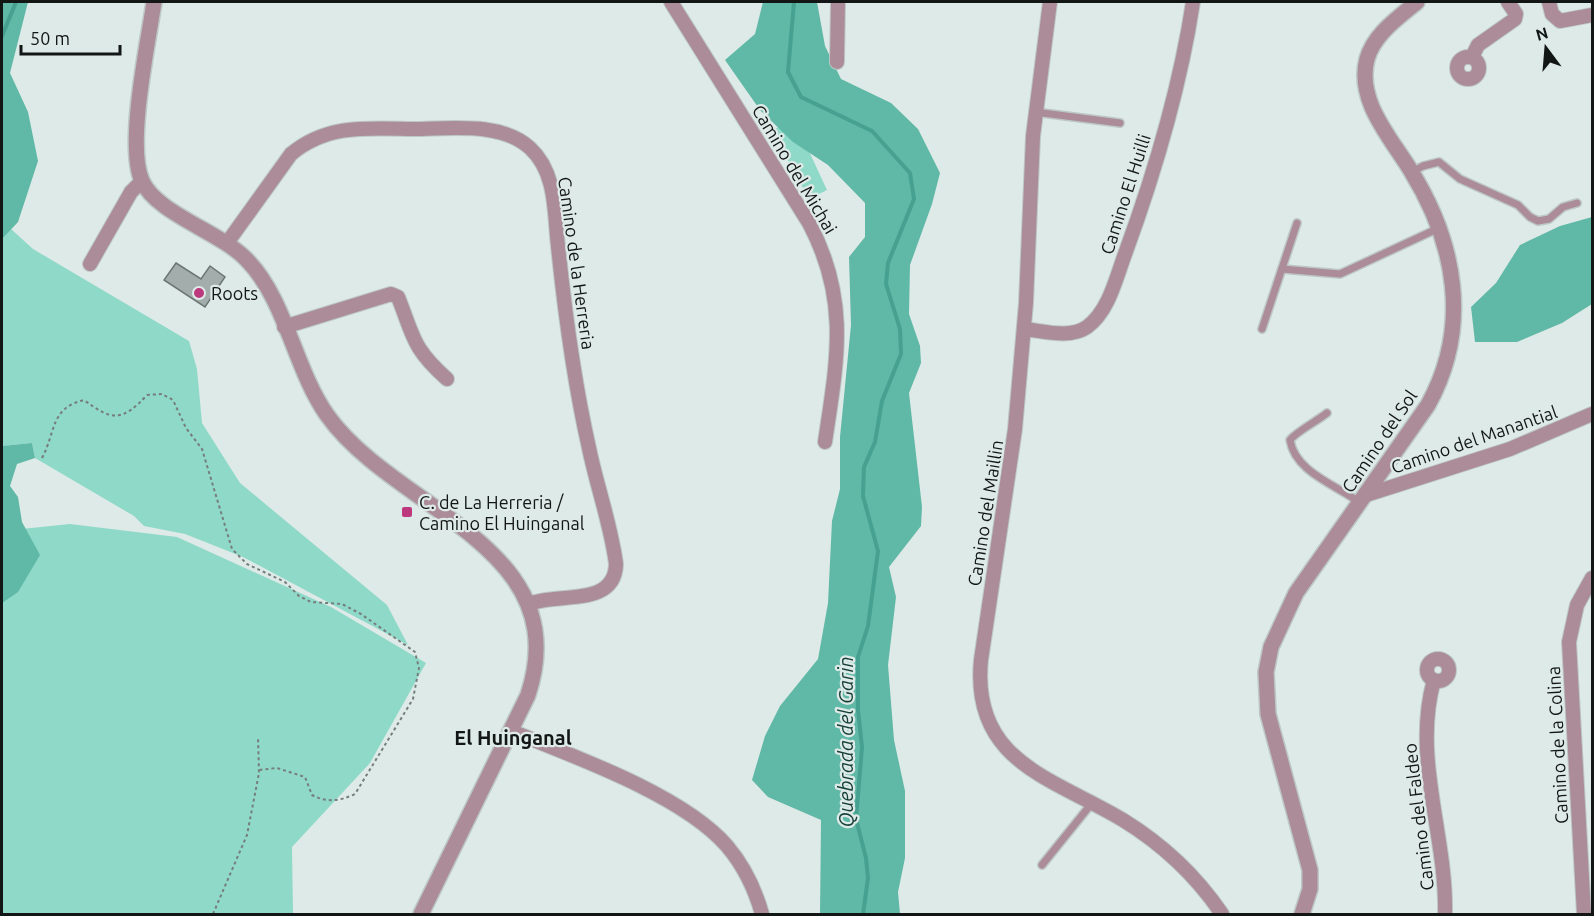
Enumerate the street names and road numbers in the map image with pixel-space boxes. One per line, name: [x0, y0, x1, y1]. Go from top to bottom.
street label: Camino del Michai: [749, 101, 841, 237]
street label: Camino El Huilli: [1096, 131, 1154, 257]
street label: Camino de la Herreria: [555, 175, 599, 351]
street label: Camino del Sol: [1337, 386, 1421, 496]
street label: Camino del Manantial: [1388, 401, 1560, 477]
street label: Camino del Maillin: [964, 438, 1006, 588]
street label: Camino de la Colina: [1543, 666, 1571, 824]
street label: Camino del Faldeo: [1399, 742, 1437, 892]

